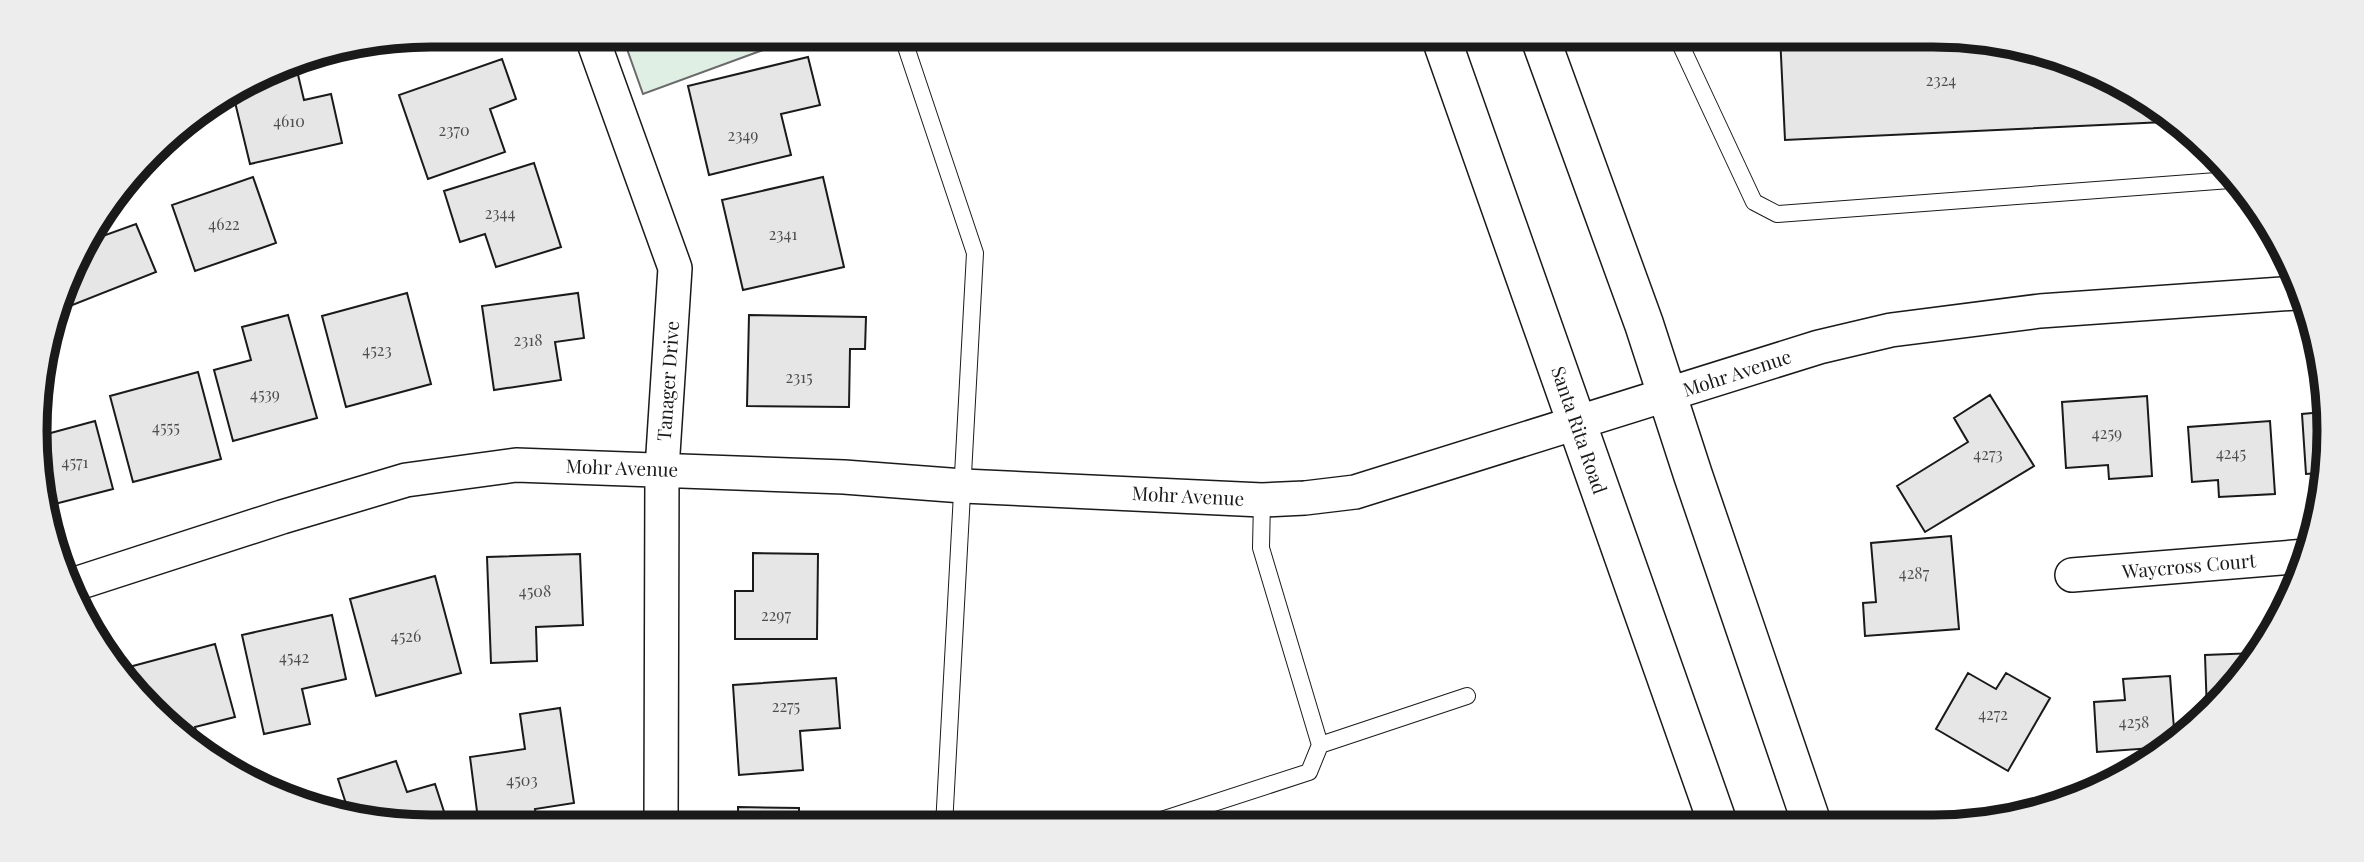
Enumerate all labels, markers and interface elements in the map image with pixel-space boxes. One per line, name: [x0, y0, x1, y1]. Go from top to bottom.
house number: 2324: [1926, 69, 1956, 90]
house number: 4610: [273, 110, 305, 131]
house number: 2370: [439, 119, 469, 140]
house number: 2349: [728, 124, 758, 145]
house number: 2344: [485, 202, 515, 223]
house number: 4622: [208, 213, 240, 234]
house number: 2341: [769, 223, 797, 244]
street label: Tanager Drive: [650, 320, 684, 442]
house number: 2318: [513, 329, 543, 350]
house number: 4523: [362, 339, 392, 360]
street label: Mohr Avenue: [1679, 342, 1794, 402]
street label: Santa Rita Road: [1546, 362, 1614, 497]
house number: 2315: [785, 366, 813, 387]
house number: 4539: [250, 383, 280, 404]
house number: 4555: [152, 416, 180, 437]
house number: 4259: [2092, 422, 2122, 443]
house number: 4245: [2216, 442, 2246, 463]
house number: 4273: [1973, 443, 2003, 464]
house number: 4571: [62, 451, 89, 472]
street label: Mohr Avenue: [565, 452, 679, 482]
street label: Mohr Avenue: [1131, 479, 1245, 511]
street label: Waycross Court: [2120, 546, 2257, 584]
house number: 4287: [1899, 562, 1930, 583]
house number: 4508: [519, 580, 551, 601]
house number: 2297: [761, 604, 791, 625]
house number: 4526: [391, 625, 421, 646]
house number: 4542: [279, 646, 309, 667]
house number: 2275: [772, 695, 800, 716]
house number: 4272: [1978, 703, 2008, 724]
house number: 4258: [2119, 711, 2149, 732]
house number: 4503: [506, 769, 538, 790]

